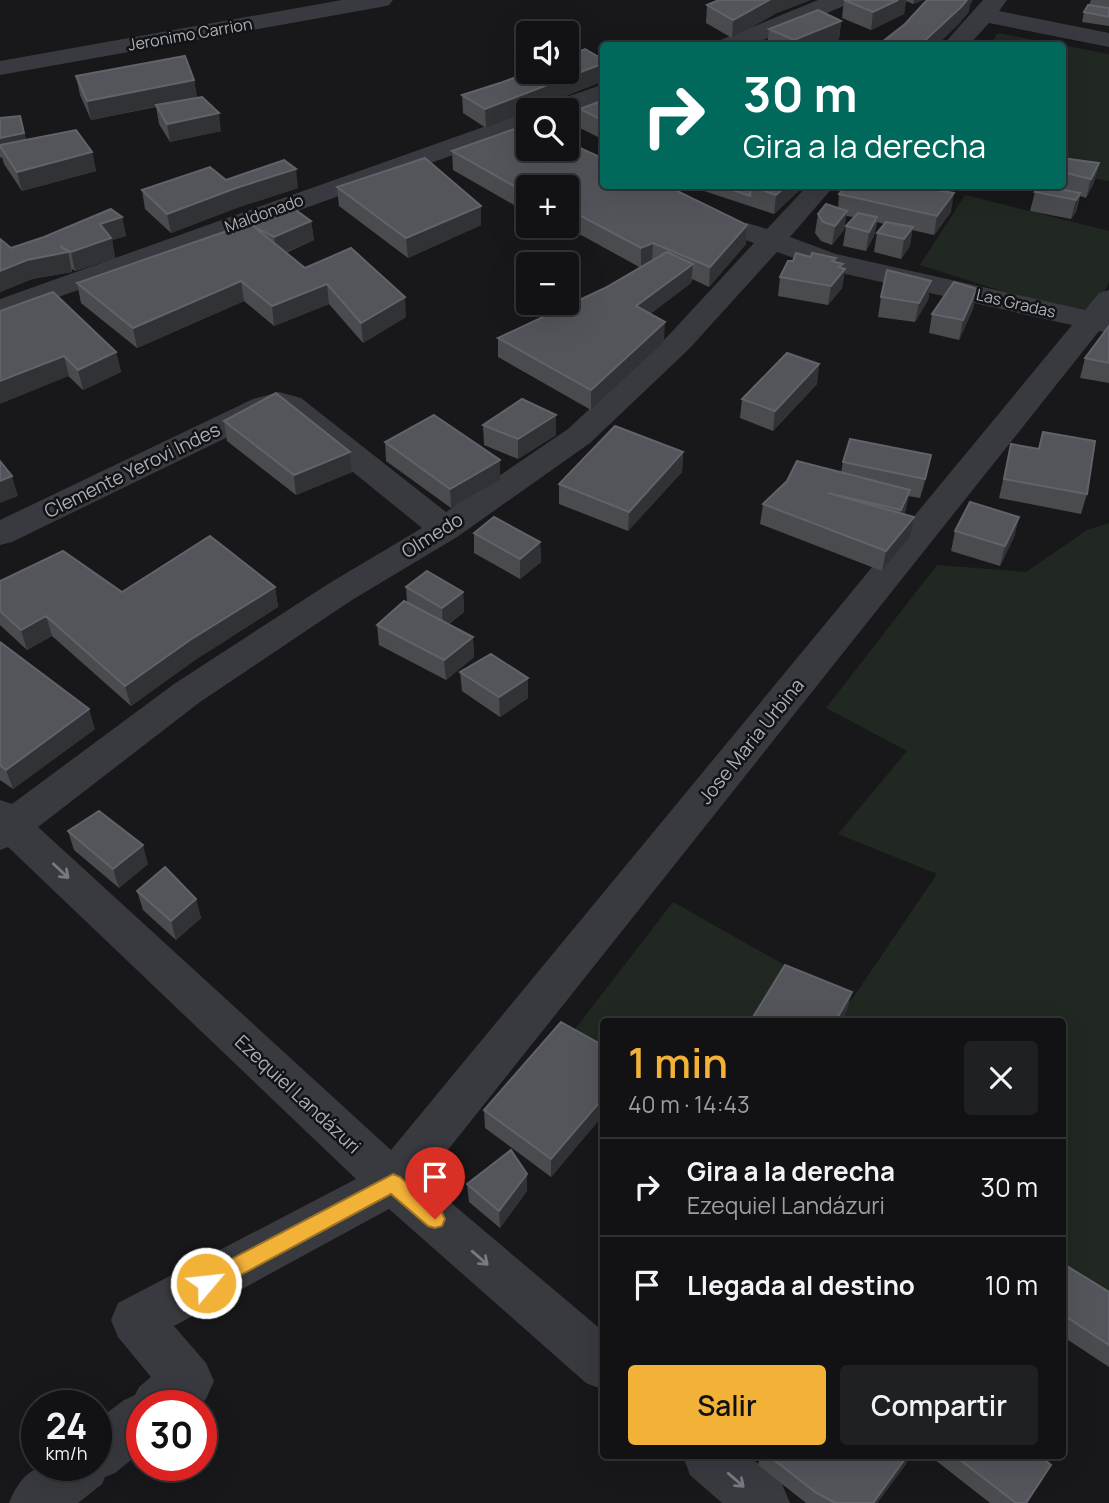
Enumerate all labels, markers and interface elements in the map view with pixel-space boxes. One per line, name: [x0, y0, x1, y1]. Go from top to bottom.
street label: Jeronimo Carrion: [126, 12, 254, 56]
map controls: [516, 21, 579, 315]
button: sound: [516, 21, 579, 84]
text: 30 m: [743, 60, 858, 127]
icon: right: [628, 70, 719, 161]
button: search: [516, 98, 579, 161]
text: Gira a la derecha: [743, 124, 986, 168]
button: +: [516, 175, 579, 238]
street label: Maldonado: [222, 189, 306, 237]
button: −: [516, 252, 579, 315]
street label: Las Gradas: [974, 283, 1058, 323]
street label: Clemente Yerovi Indes: [40, 416, 224, 524]
street label: Olmedo: [396, 506, 468, 564]
street label: Jose Maria Urbina: [692, 673, 810, 809]
one-way arrow: [53, 863, 70, 880]
street label: Ezequiel Landázuri: [229, 1029, 367, 1159]
text: 1 min: [628, 1033, 728, 1091]
button: close: [964, 1041, 1038, 1115]
text: 40 m · 14:43: [628, 1088, 750, 1120]
pin: [405, 1147, 465, 1219]
text: Gira a la derecha: [687, 1153, 895, 1189]
icon: arrive: [416, 1158, 454, 1196]
icon: right: [628, 1168, 666, 1206]
text: 30 m: [981, 1169, 1038, 1205]
text: Ezequiel Landázuri: [687, 1189, 885, 1221]
position arrow: [169, 1246, 243, 1320]
one-way arrow: [471, 1250, 489, 1266]
icon: arrive: [628, 1266, 666, 1304]
text: Llegada al destino: [687, 1267, 915, 1303]
text: 10 m: [985, 1267, 1038, 1303]
button: Salir: [628, 1365, 826, 1445]
button: Compartir: [840, 1365, 1038, 1445]
speed limit sign: 30: [126, 1390, 217, 1481]
text: 24: [46, 1402, 87, 1450]
text: km/h: [46, 1441, 87, 1465]
one-way arrow: [727, 1471, 744, 1488]

